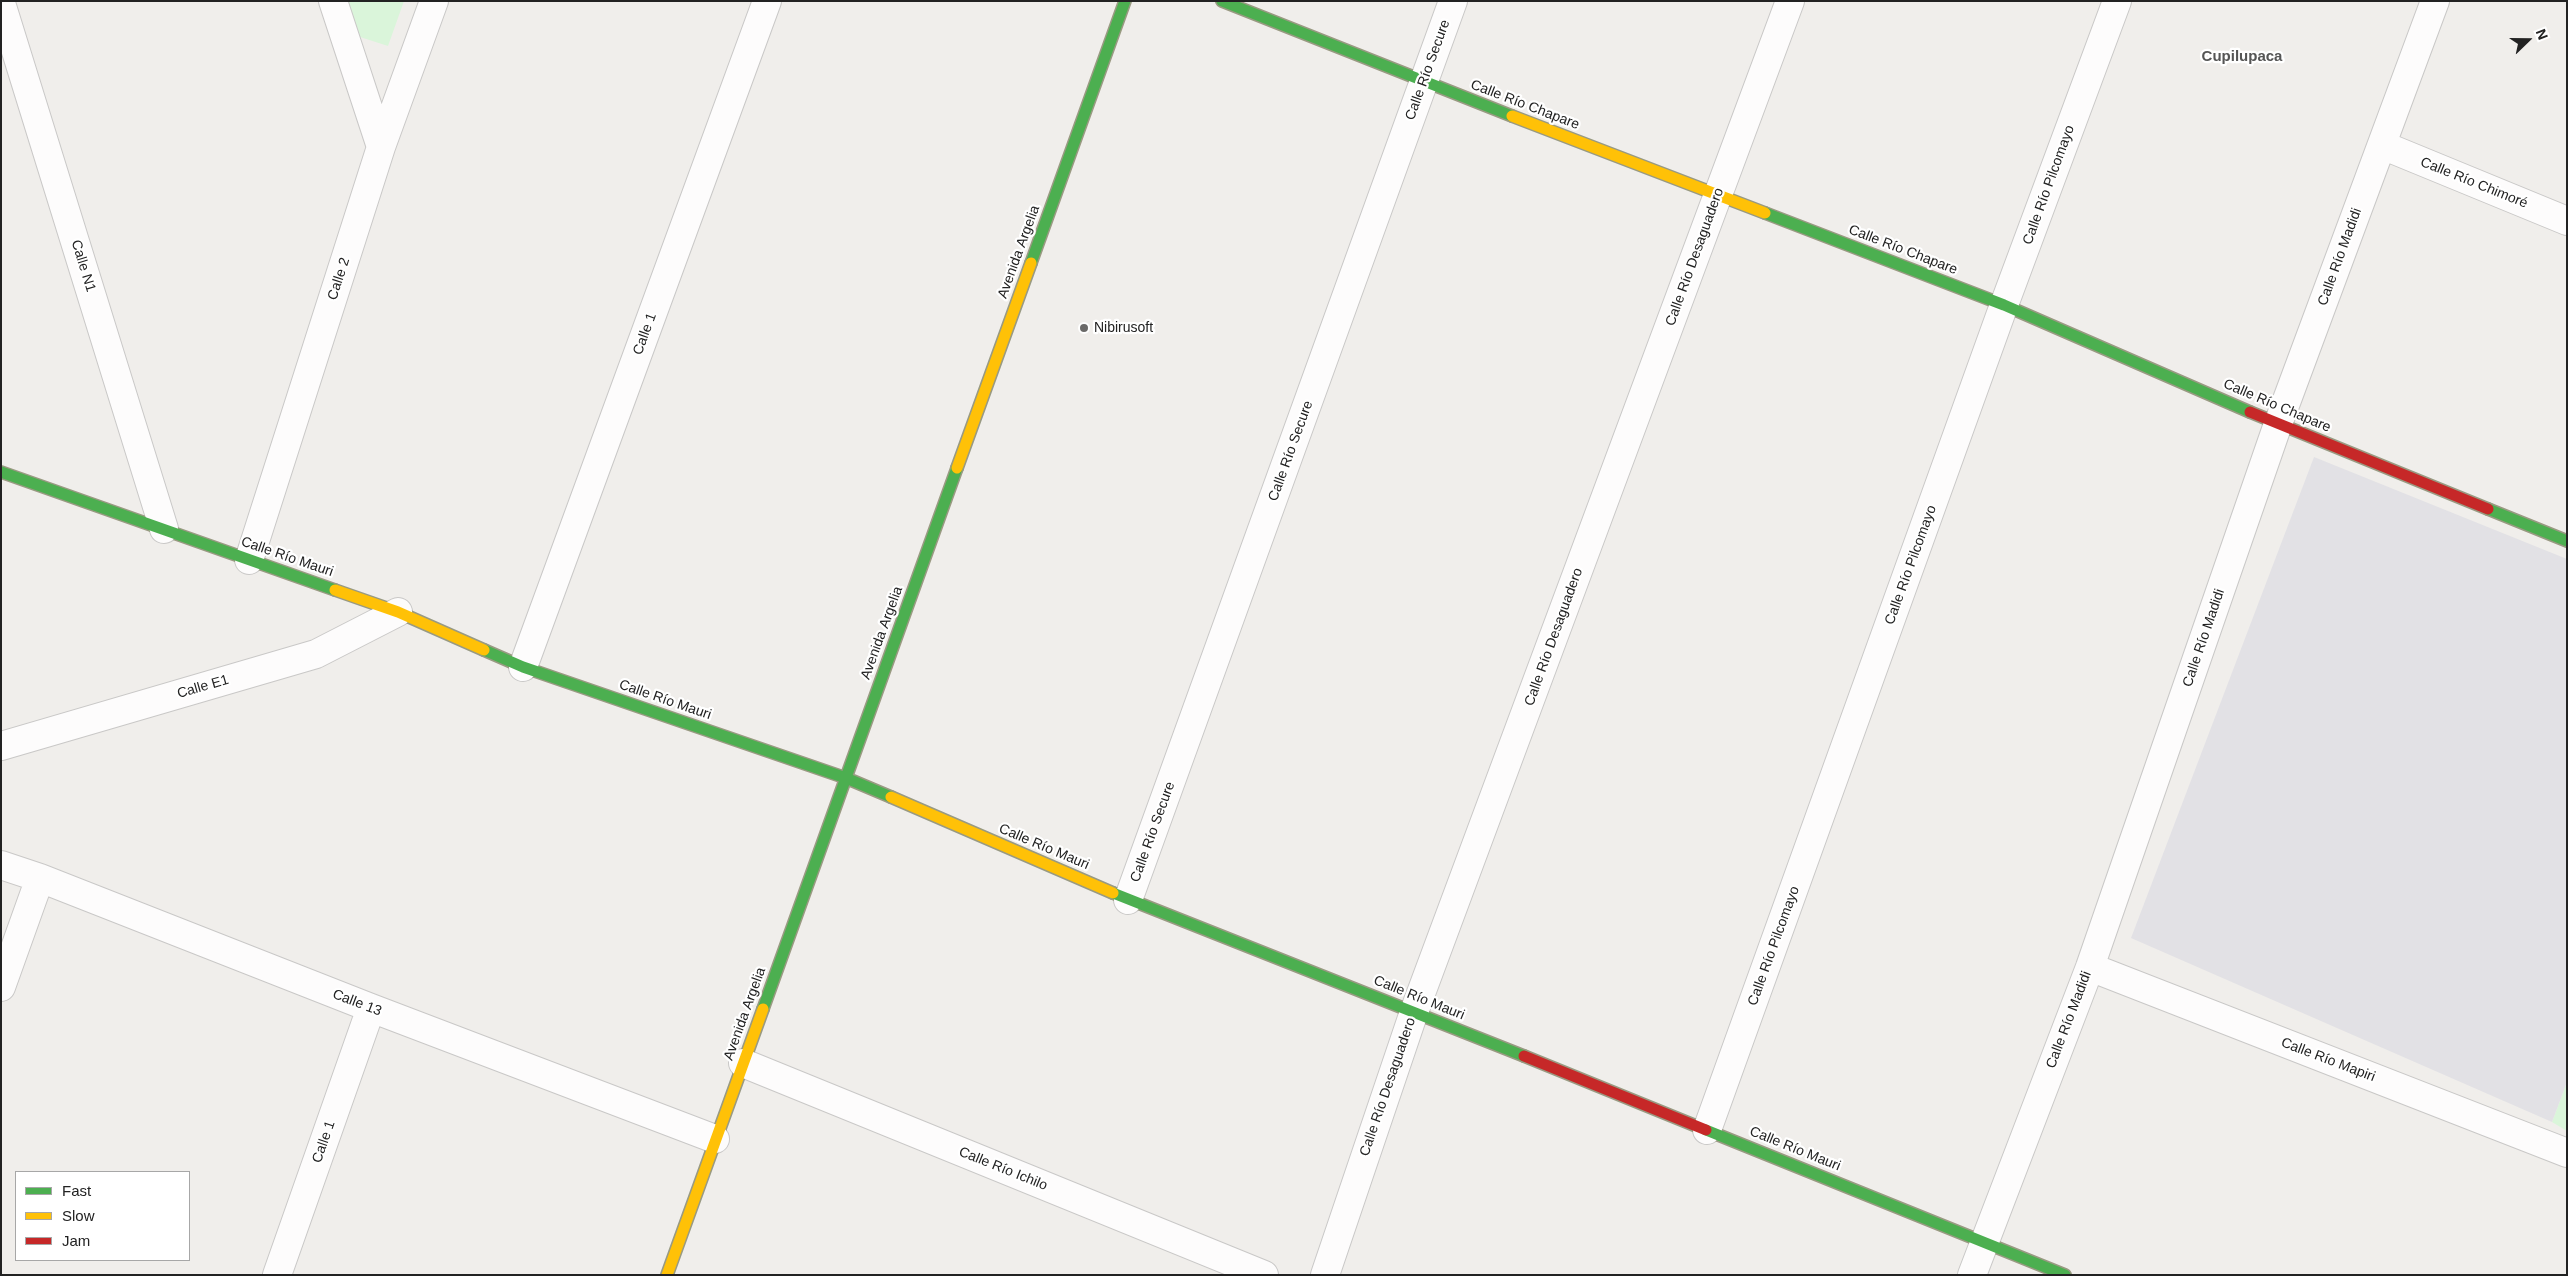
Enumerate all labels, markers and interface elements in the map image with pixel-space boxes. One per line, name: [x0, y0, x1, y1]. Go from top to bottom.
north arrow: [2503, 15, 2553, 65]
street label: Calle Río Secure: [1402, 17, 1454, 123]
text: N: [2533, 27, 2551, 42]
district label: Cupilupaca: [2202, 48, 2282, 66]
street label: Calle Río Chapare: [1468, 77, 1582, 133]
street label: Calle Río Pilcomayo: [2020, 123, 2078, 247]
street label: Calle Río Chimoré: [2418, 154, 2530, 212]
street label: Calle Río Desaguadero: [1662, 186, 1728, 328]
street label: Avenida Argelia: [994, 203, 1044, 301]
street label: Calle Río Madidi: [2315, 206, 2365, 308]
street label: Calle Río Chapare: [1846, 222, 1960, 278]
street label: Calle N1: [67, 238, 99, 294]
street label: Calle 2: [324, 256, 354, 302]
street label: Calle 1: [630, 311, 660, 357]
place label: Nibirusoft: [1094, 320, 1153, 336]
marker: Nibirusoft: [1078, 322, 1090, 334]
street label: Calle Río Chapare: [2221, 376, 2333, 436]
street label: Calle Río Secure: [1265, 398, 1317, 504]
street label: Calle Río Pilcomayo: [1882, 503, 1940, 627]
street label: Calle Río Mauri: [239, 533, 335, 581]
street label: Calle Río Desaguadero: [1521, 566, 1587, 708]
street label: Avenida Argelia: [857, 584, 907, 682]
street label: Calle Río Madidi: [2179, 587, 2229, 689]
street label: Calle E1: [175, 672, 231, 702]
street label: Calle Río Mauri: [617, 676, 713, 724]
street label: Calle Río Secure: [1127, 779, 1179, 885]
street label: Calle Río Mauri: [996, 820, 1092, 874]
street label: Calle Río Pilcomayo: [1745, 884, 1803, 1008]
street label: Avenida Argelia: [720, 965, 770, 1063]
street label: Calle Río Madidi: [2043, 969, 2095, 1071]
street label: Calle Río Mauri: [1371, 972, 1467, 1024]
street label: Calle 13: [330, 986, 384, 1020]
street label: Calle Río Desaguadero: [1356, 1015, 1420, 1159]
street label: Calle Río Mapiri: [2279, 1034, 2377, 1086]
street label: Calle 1: [309, 1119, 339, 1165]
street label: Calle Río Mauri: [1747, 1123, 1843, 1175]
street label: Calle Río Ichilo: [956, 1144, 1050, 1194]
legend: [15, 1171, 190, 1261]
text: Fast: [62, 1182, 91, 1199]
text: Slow: [62, 1207, 95, 1224]
text: Jam: [62, 1232, 90, 1249]

